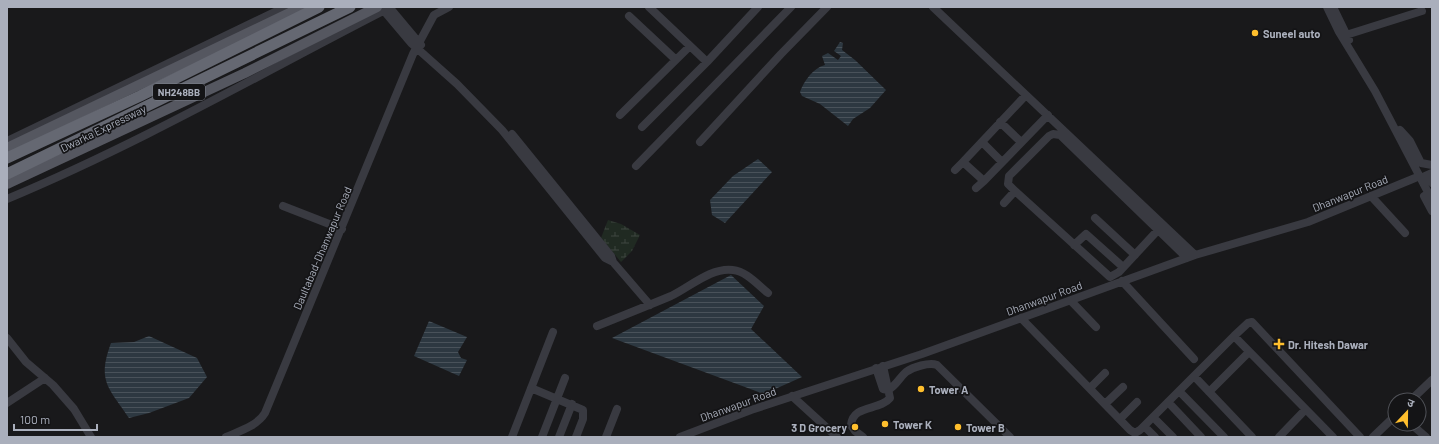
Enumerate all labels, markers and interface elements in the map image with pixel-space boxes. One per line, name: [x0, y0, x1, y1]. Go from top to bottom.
place label: Suneel auto: [1263, 27, 1320, 40]
marker: Suneel auto: [1250, 28, 1260, 38]
road number: NH248BB: [153, 84, 205, 100]
street label: Dwarka Expressway: [58, 102, 148, 154]
street label: Dhanwapur Road: [1310, 172, 1390, 214]
street label: Daultabad-Dhanwapur Road: [290, 184, 354, 312]
street label: Dhanwapur Road: [1004, 278, 1084, 318]
marker: Dr. Hitesh Dawar: [1273, 338, 1285, 350]
place label: Dr. Hitesh Dawar: [1288, 338, 1369, 351]
place label: Tower A: [929, 383, 969, 396]
street label: Dhanwapur Road: [698, 384, 778, 424]
marker: Tower A: [916, 384, 926, 394]
north arrow: [1387, 392, 1427, 432]
text: उ: [1406, 395, 1417, 410]
scale bar: [14, 406, 97, 432]
text: 100 m: [20, 412, 50, 426]
place label: Tower K: [893, 418, 932, 431]
marker: Tower K: [880, 419, 890, 429]
place label: 3 D Grocery: [791, 421, 847, 434]
place label: Tower B: [966, 421, 1005, 434]
marker: 3 D Grocery: [850, 422, 860, 432]
marker: Tower B: [953, 422, 963, 432]

